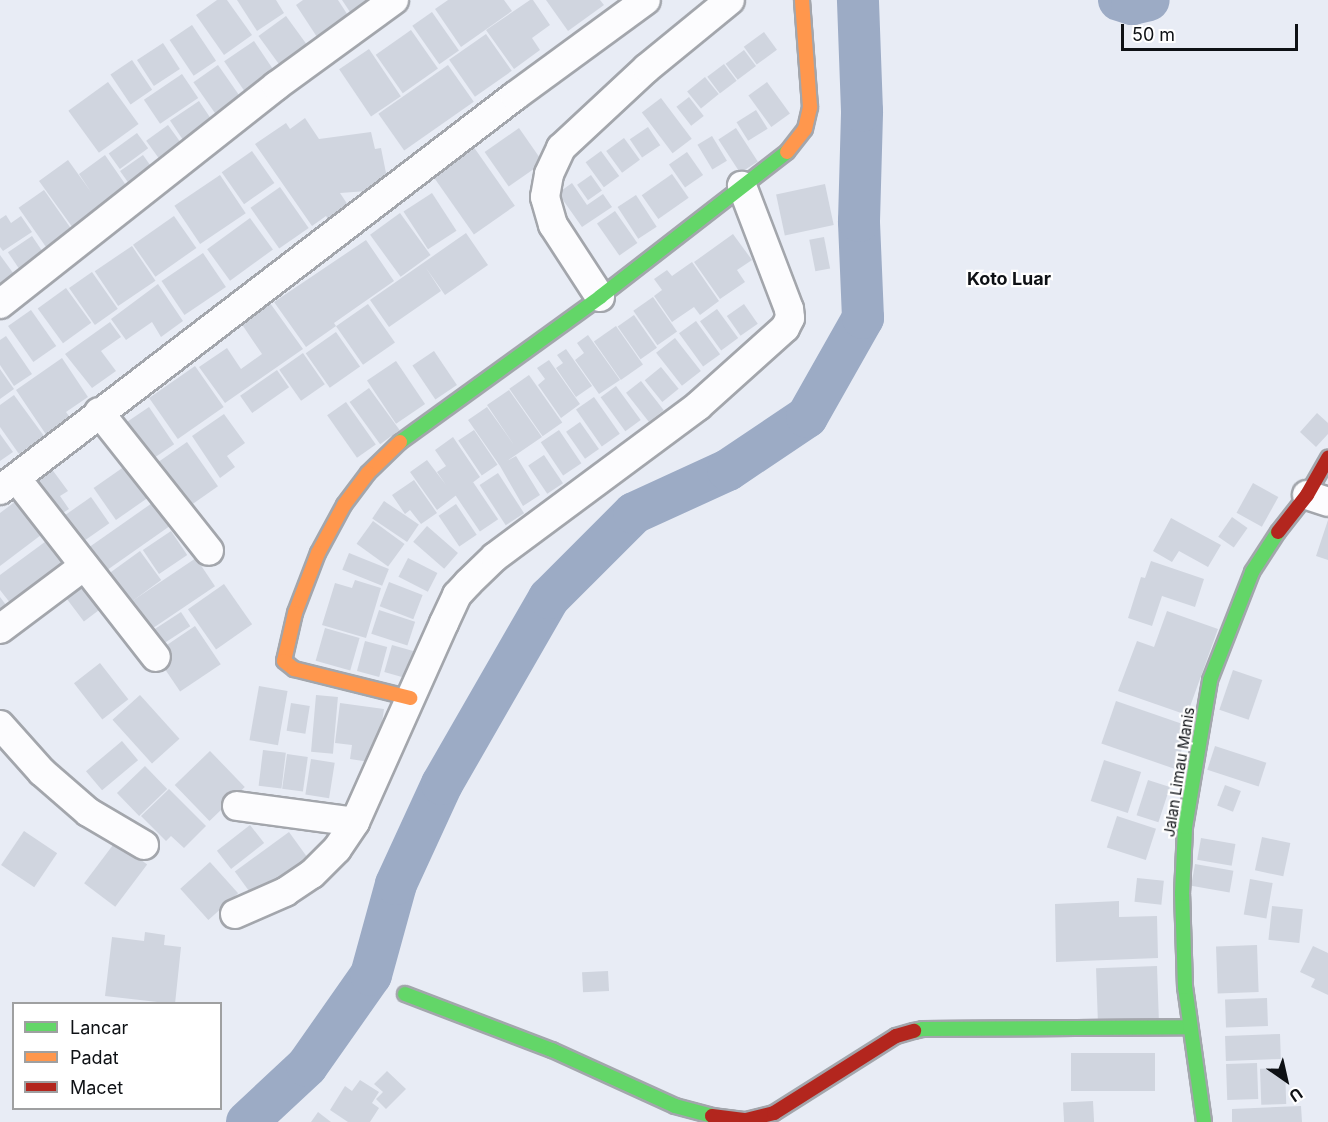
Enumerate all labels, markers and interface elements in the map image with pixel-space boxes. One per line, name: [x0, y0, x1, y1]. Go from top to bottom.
scale bar: [1124, 12, 1301, 50]
text: 50 m: [1132, 24, 1175, 45]
district label: Koto Luar: [967, 268, 1051, 290]
street label: Jalan Limau Manis: [1160, 706, 1198, 838]
legend: [12, 1002, 222, 1110]
text: Lancar: [70, 1017, 128, 1038]
text: Padat: [70, 1047, 119, 1068]
north arrow: [1256, 1050, 1316, 1110]
text: Macet: [70, 1077, 123, 1098]
text: U: [1286, 1083, 1307, 1106]

